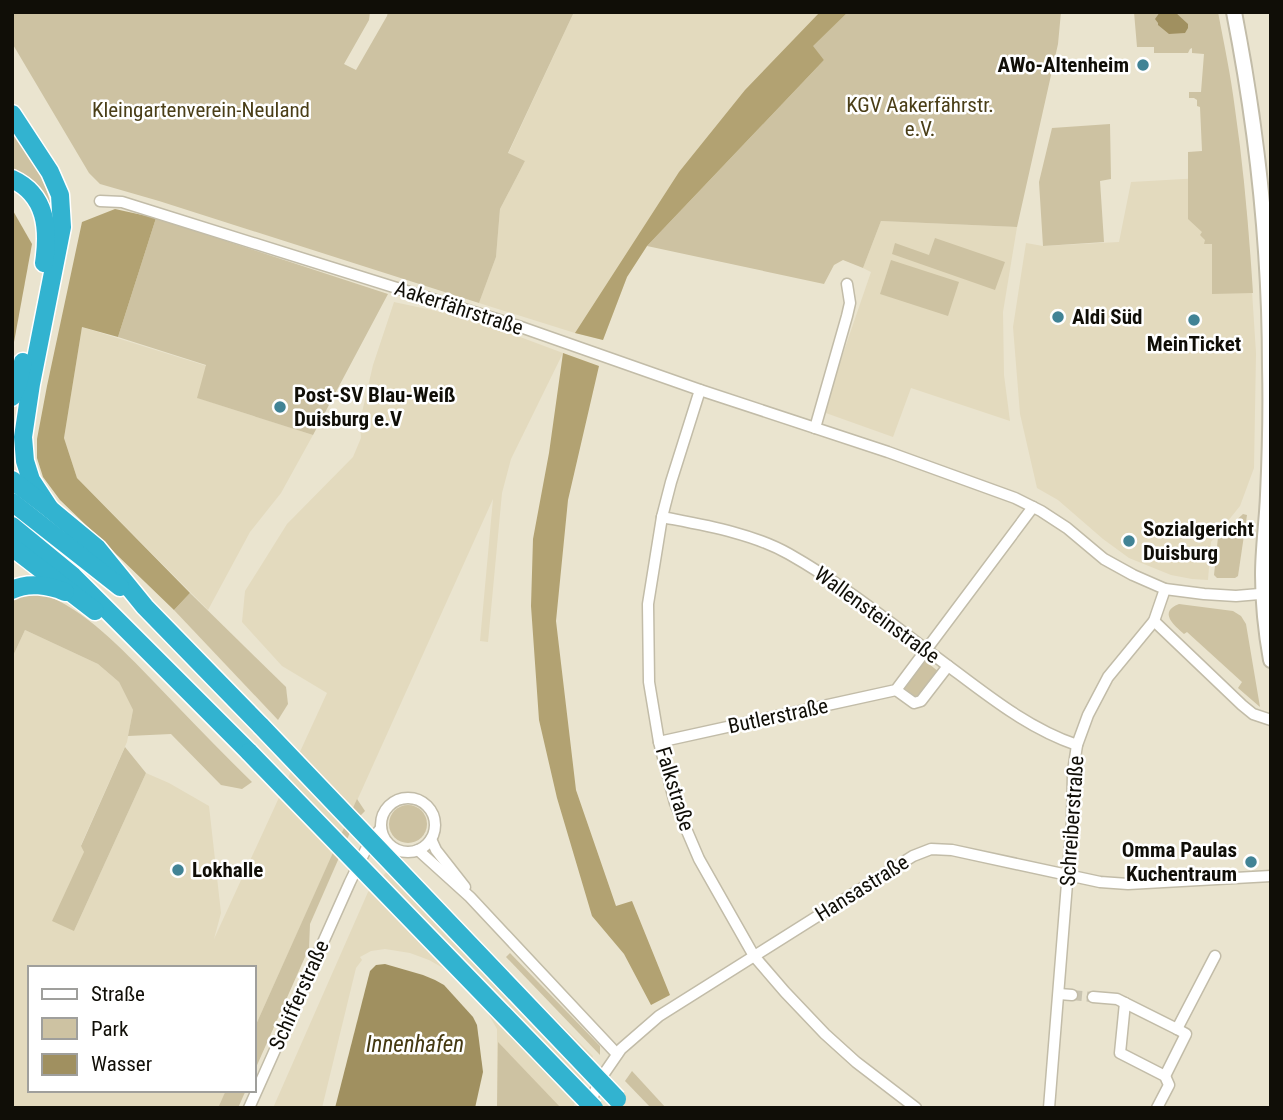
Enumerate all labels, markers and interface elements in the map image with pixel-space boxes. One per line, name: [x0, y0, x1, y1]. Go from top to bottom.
place label: AWo-Altenheim: [998, 53, 1129, 77]
marker: AWo-Altenheim: [1135, 57, 1151, 73]
park label: KGV Aakerfährstr. e.V.: [846, 93, 994, 141]
park label: Kleingartenverein-Neuland: [92, 98, 310, 122]
street label: Aakerfährstraße: [392, 276, 526, 340]
place label: Aldi Süd: [1072, 305, 1142, 329]
marker: Aldi Süd: [1050, 309, 1066, 325]
marker: MeinTicket: [1186, 312, 1202, 328]
place label: MeinTicket: [1147, 332, 1241, 356]
place label: Post-SV Blau-Weiß Duisburg e.V: [294, 383, 456, 431]
marker: Post-SV Blau-Weiß Duisburg e.V: [272, 399, 288, 415]
place label: Sozialgericht Duisburg: [1143, 517, 1254, 565]
marker: Sozialgericht Duisburg: [1121, 533, 1137, 549]
street label: Wallensteinstraße: [810, 562, 944, 668]
street label: Butlerstraße: [726, 694, 830, 738]
street label: Falkstraße: [651, 744, 699, 834]
street label: Schreiberstraße: [1055, 755, 1089, 887]
place label: Omma Paulas Kuchentraum: [1122, 838, 1237, 886]
street label: Hansastraße: [811, 850, 913, 926]
marker: Omma Paulas Kuchentraum: [1243, 854, 1259, 870]
place label: Lokhalle: [192, 858, 263, 882]
marker: Lokhalle: [170, 862, 186, 878]
street label: Schifferstraße: [264, 936, 334, 1054]
legend: [28, 966, 256, 1092]
text: Straße: [91, 982, 145, 1006]
text: Park: [91, 1017, 129, 1041]
water label: Innenhafen: [366, 1031, 464, 1058]
text: Wasser: [91, 1052, 152, 1076]

